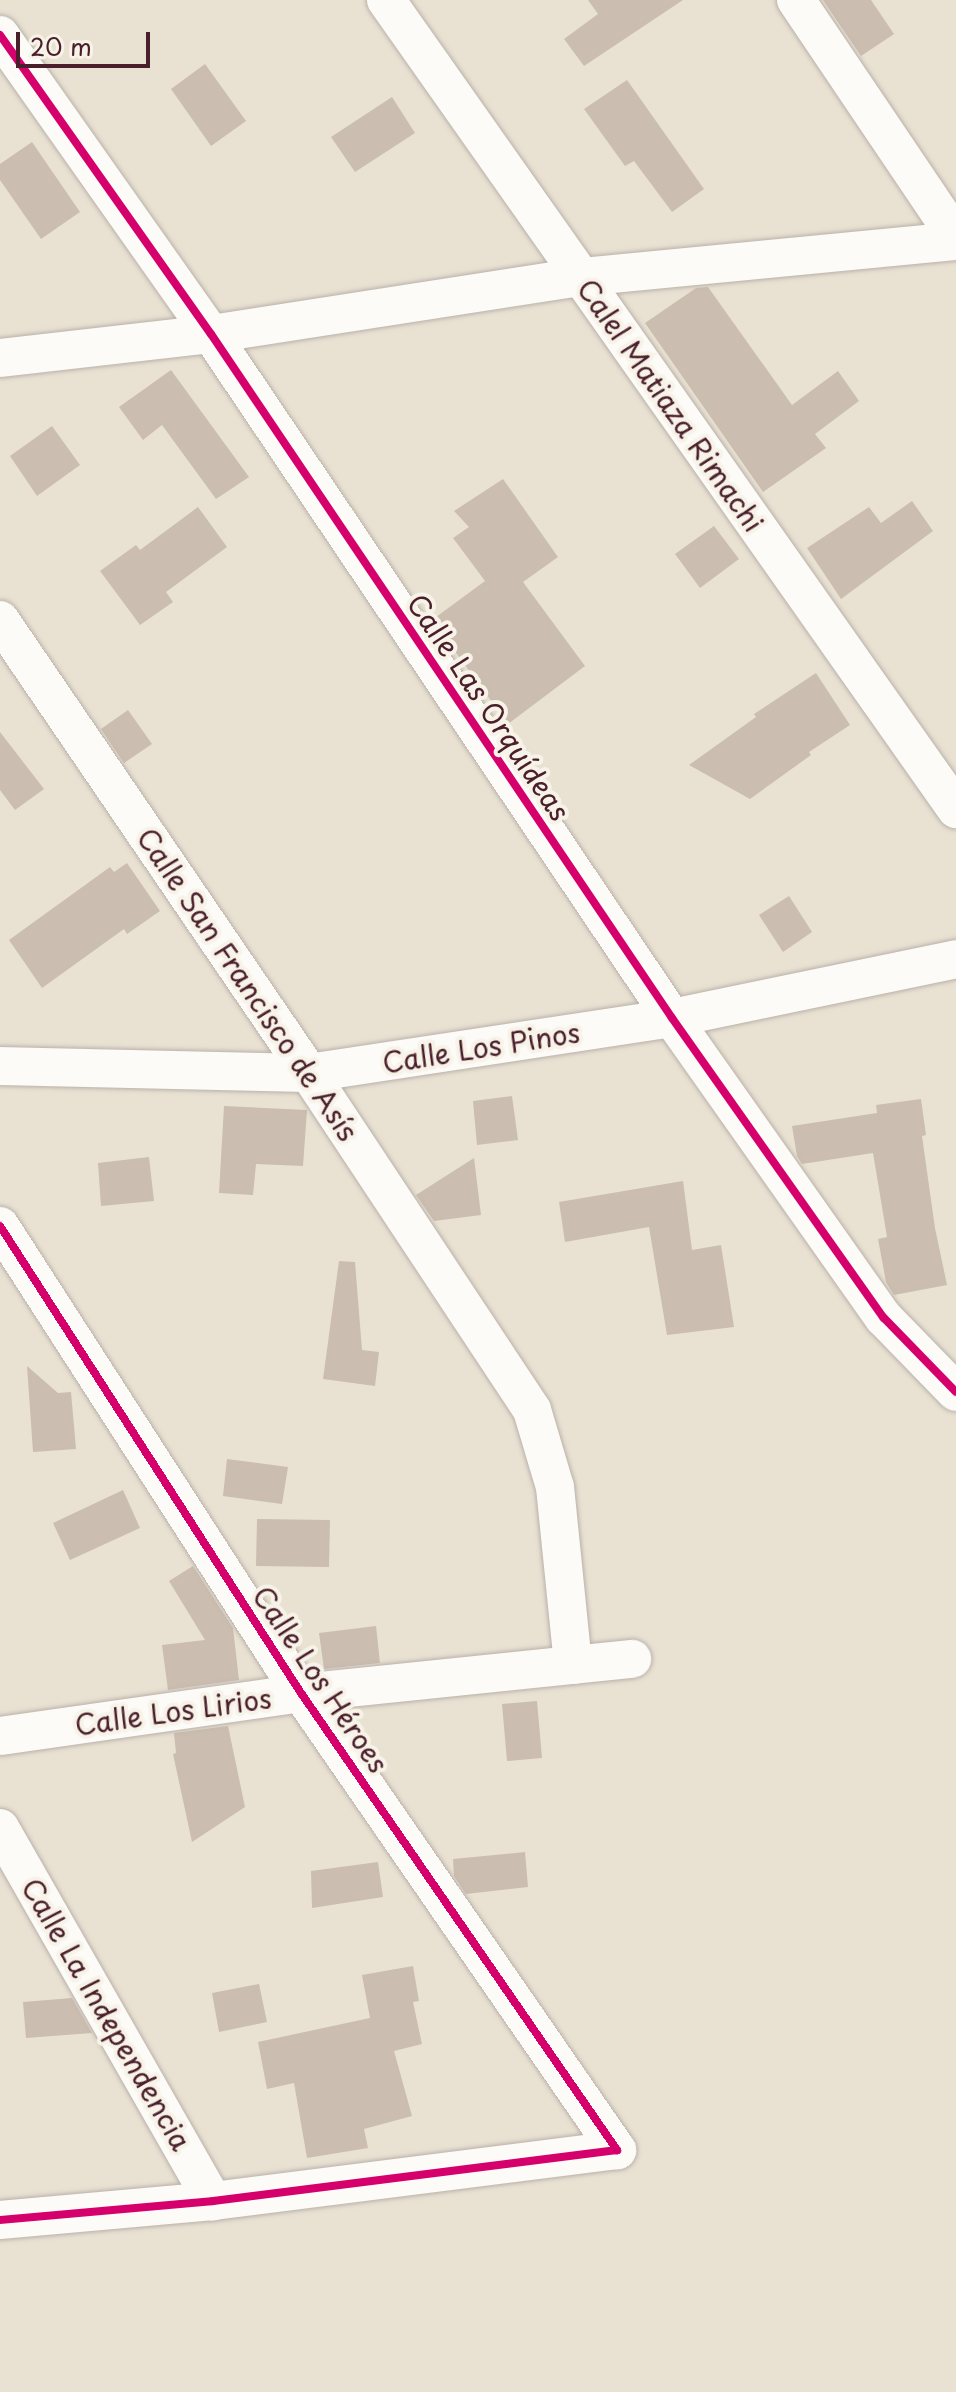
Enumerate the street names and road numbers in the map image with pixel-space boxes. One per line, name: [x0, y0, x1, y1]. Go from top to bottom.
street label: Calel Matiaza Rimachi: [570, 271, 772, 539]
street label: Calle Las Orquídeas: [399, 585, 579, 829]
street label: Calle San Francisco de Asís: [130, 821, 366, 1147]
street label: Calle Los Pinos: [379, 1015, 583, 1079]
street label: Calle Los Héroes: [245, 1577, 397, 1781]
street label: Calle Los Lirios: [72, 1680, 274, 1742]
street label: Calle La Independencia: [14, 1870, 200, 2158]

